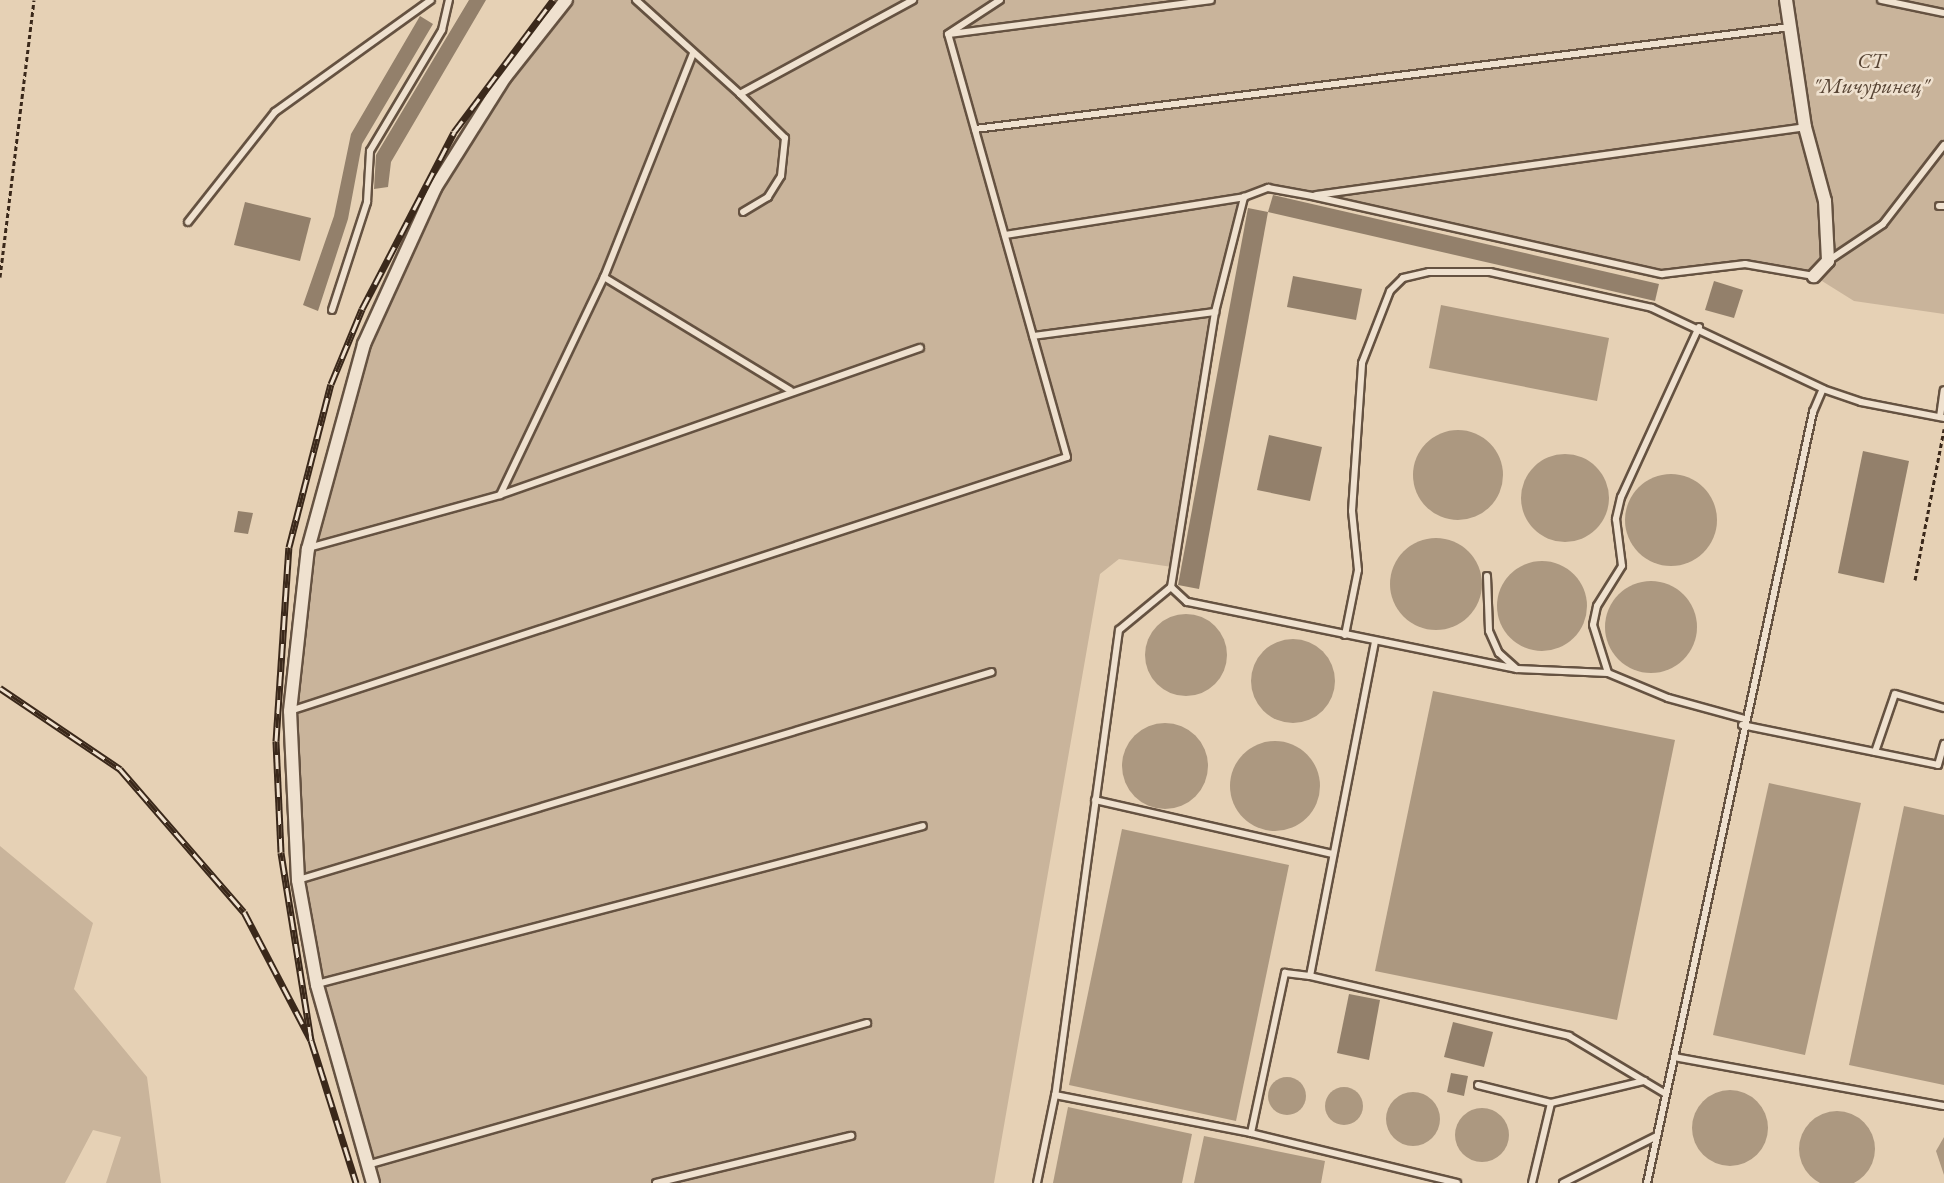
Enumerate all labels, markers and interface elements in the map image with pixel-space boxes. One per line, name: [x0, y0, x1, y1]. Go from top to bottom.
park label: СТ "Мичуринец": [1813, 47, 1929, 98]

